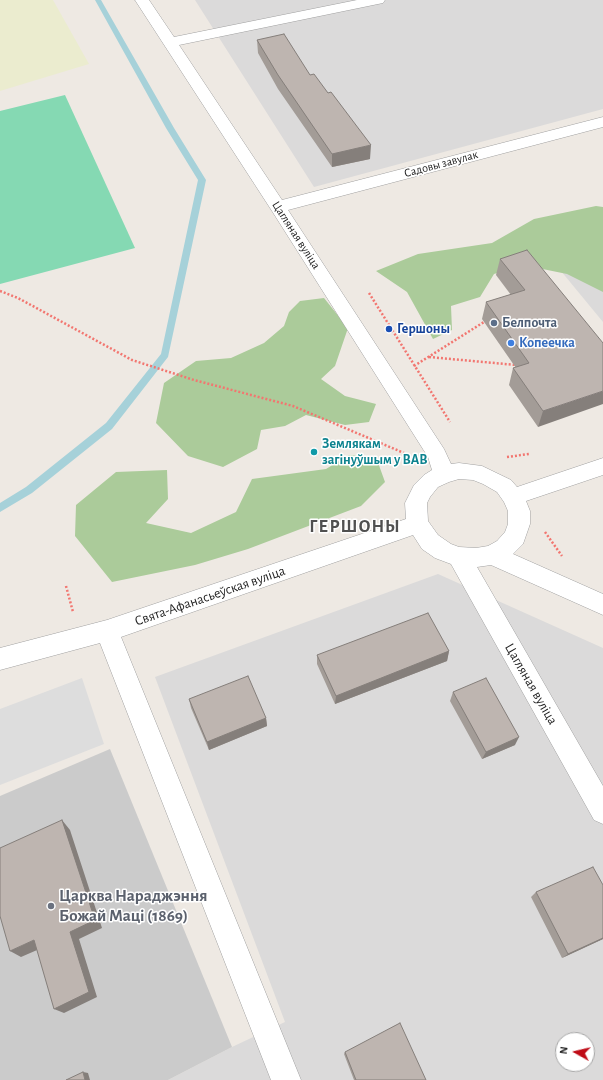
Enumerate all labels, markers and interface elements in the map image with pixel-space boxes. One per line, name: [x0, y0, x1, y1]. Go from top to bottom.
street label: Садовы завулак: [403, 147, 479, 181]
street label: Цагляная вуліца: [269, 198, 323, 272]
place label: Белпочта: [502, 315, 557, 331]
marker: Белпочта: [489, 318, 499, 328]
place label: Гершоны: [397, 321, 450, 337]
marker: Гершоны: [384, 324, 394, 334]
place label: Копеечка: [519, 335, 575, 351]
marker: Копеечка: [506, 338, 516, 348]
place label: Землякам загінуўшым у ВАВ: [322, 436, 428, 468]
marker: Землякам загінуўшым у ВАВ: [309, 447, 319, 457]
district label: ГЕРШОНЫ: [309, 516, 401, 538]
street label: Свята-Афанасьеўская вуліца: [133, 562, 287, 630]
street label: Цагляная вуліца: [501, 640, 561, 728]
place label: Царква Нараджэння Божай Маці (1869): [59, 886, 208, 926]
marker: Царква Нараджэння Божай Маці (1869): [46, 901, 56, 911]
north arrow: [555, 1032, 595, 1072]
text: N: [558, 1046, 570, 1055]

